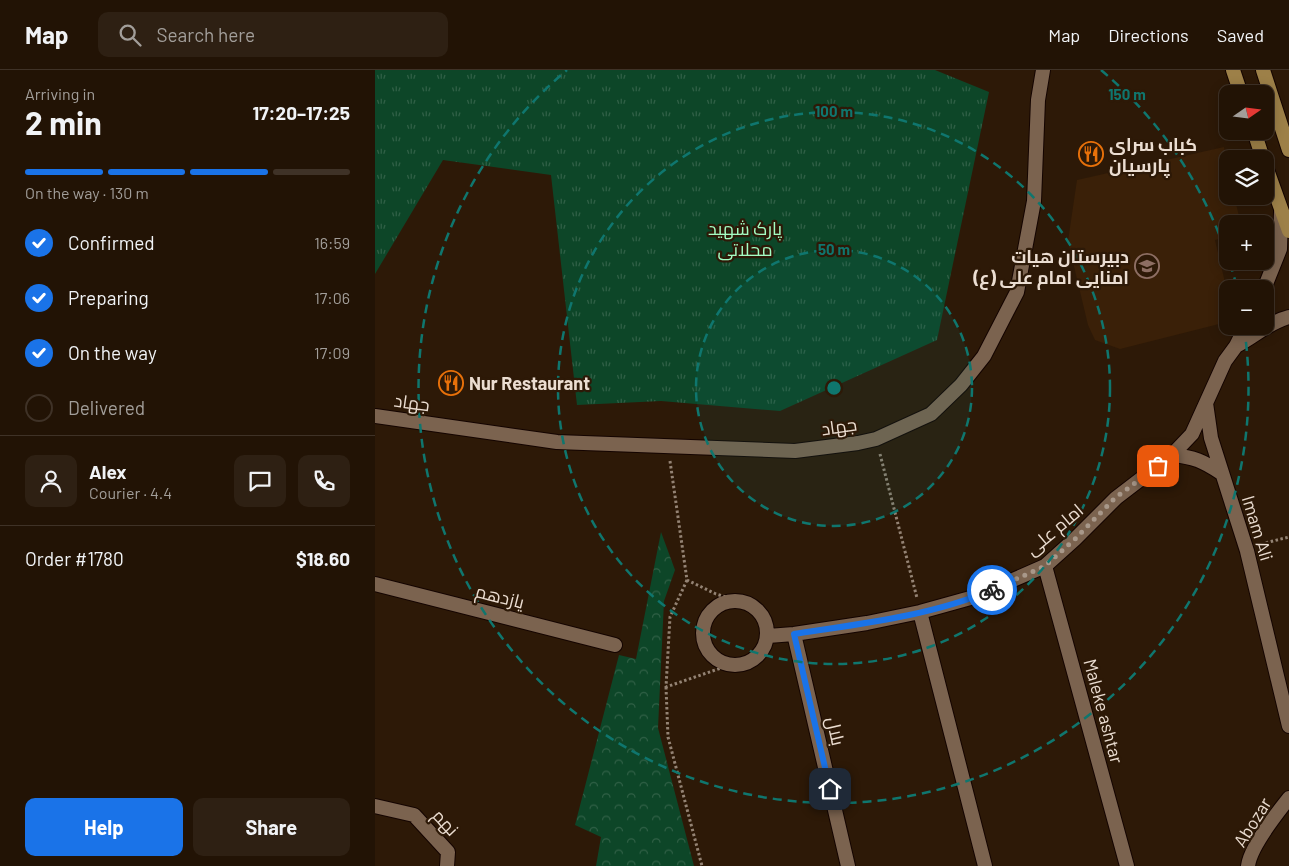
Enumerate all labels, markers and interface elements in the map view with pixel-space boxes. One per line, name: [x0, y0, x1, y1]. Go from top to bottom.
search box: [98, 12, 448, 57]
text: Map: [25, 20, 68, 49]
icon: search: [116, 21, 144, 49]
text: Search here: [156, 23, 255, 46]
text: Map: [1048, 24, 1080, 46]
text: Directions: [1108, 24, 1189, 46]
text: Saved: [1217, 24, 1264, 46]
text: Arriving in: [25, 84, 95, 103]
text: 150 m: [1108, 85, 1146, 103]
north arrow: [1219, 85, 1274, 140]
map controls: [1219, 85, 1274, 335]
text: 17:20–17:25: [252, 101, 350, 124]
text: 100 m: [815, 102, 853, 120]
text: 2 min: [25, 103, 102, 141]
place label: کباب سرای پارسیان: [1109, 133, 1197, 178]
restaurant icon: کباب سرای پارسیان: [1078, 141, 1104, 167]
button: layers: [1219, 150, 1274, 205]
text: On the way · 130 m: [25, 183, 149, 202]
button: +: [1219, 215, 1274, 270]
park label: پارک شهید محلاتی: [708, 217, 782, 261]
icon: check: [25, 229, 53, 257]
text: Confirmed: [68, 231, 155, 254]
text: 16:59: [314, 233, 350, 252]
text: 50 m: [818, 240, 850, 258]
place label: دبیرستان هیات امنایی امام علی (ع): [972, 245, 1129, 290]
school or university icon: دبیرستان هیات امنایی امام علی (ع): [1134, 253, 1160, 279]
button: −: [1219, 280, 1274, 335]
icon: check: [25, 284, 53, 312]
text: Preparing: [68, 286, 149, 309]
text: 17:06: [314, 288, 350, 307]
icon: check: [25, 339, 53, 367]
text: On the way: [68, 341, 157, 364]
text: 17:09: [314, 343, 350, 362]
restaurant icon: Nur Restaurant: [438, 370, 464, 396]
place label: Nur Restaurant: [469, 372, 590, 394]
centre of rings: [825, 379, 843, 397]
street label: جهاد: [393, 389, 431, 416]
text: Delivered: [68, 396, 145, 419]
street label: جهاد: [820, 413, 858, 440]
pin: [1137, 445, 1179, 487]
icon: bag: [1144, 452, 1172, 480]
button: person: [25, 455, 77, 507]
button: chat: [234, 455, 286, 507]
button: phone: [298, 455, 350, 507]
text: Alex: [89, 460, 127, 483]
text: Courier · 4.4: [89, 483, 172, 502]
street label: Imam Ali: [1238, 493, 1278, 563]
street label: امام علی: [1021, 499, 1089, 561]
text: Order #1780: [25, 547, 124, 570]
text: $18.60: [296, 547, 350, 570]
courier: [967, 565, 1017, 615]
icon: bike: [978, 576, 1006, 604]
street label: یازدهم: [473, 579, 527, 615]
street label: Maleke ashtar: [1079, 656, 1129, 766]
street label: بلال: [821, 714, 850, 748]
pin: [809, 768, 851, 810]
icon: home: [816, 775, 844, 803]
street label: Abozar: [1228, 793, 1276, 851]
button: Help: [25, 798, 183, 856]
button: Share: [193, 798, 350, 856]
street label: نهم: [427, 804, 464, 841]

